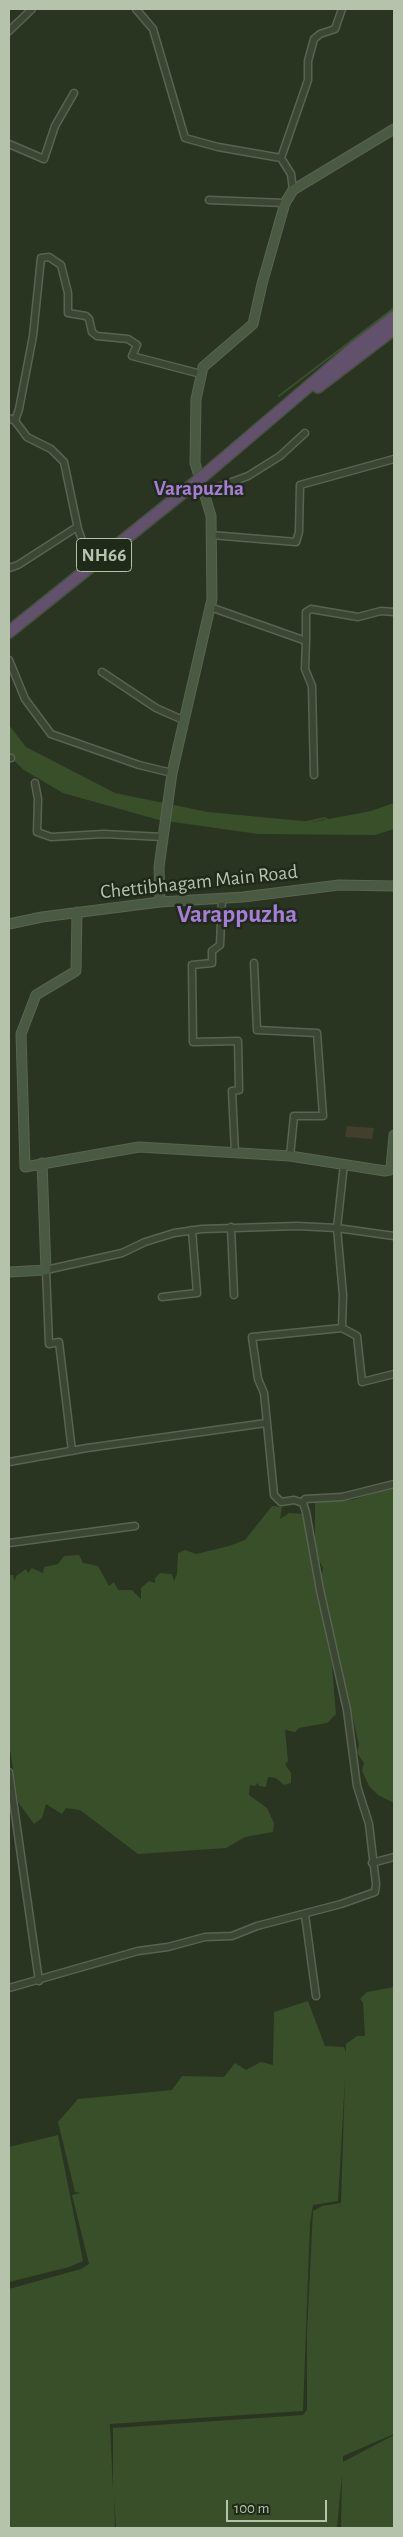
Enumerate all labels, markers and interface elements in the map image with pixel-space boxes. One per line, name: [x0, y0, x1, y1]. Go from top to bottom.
district label: Varapuzha: [154, 476, 244, 502]
road number: NH66: [76, 538, 132, 572]
street label: Chettibhagam Main Road: [99, 860, 299, 904]
district label: Varappuzha: [177, 899, 297, 929]
scale bar: [228, 2490, 329, 2522]
text: 100 m: [234, 2501, 269, 2516]

